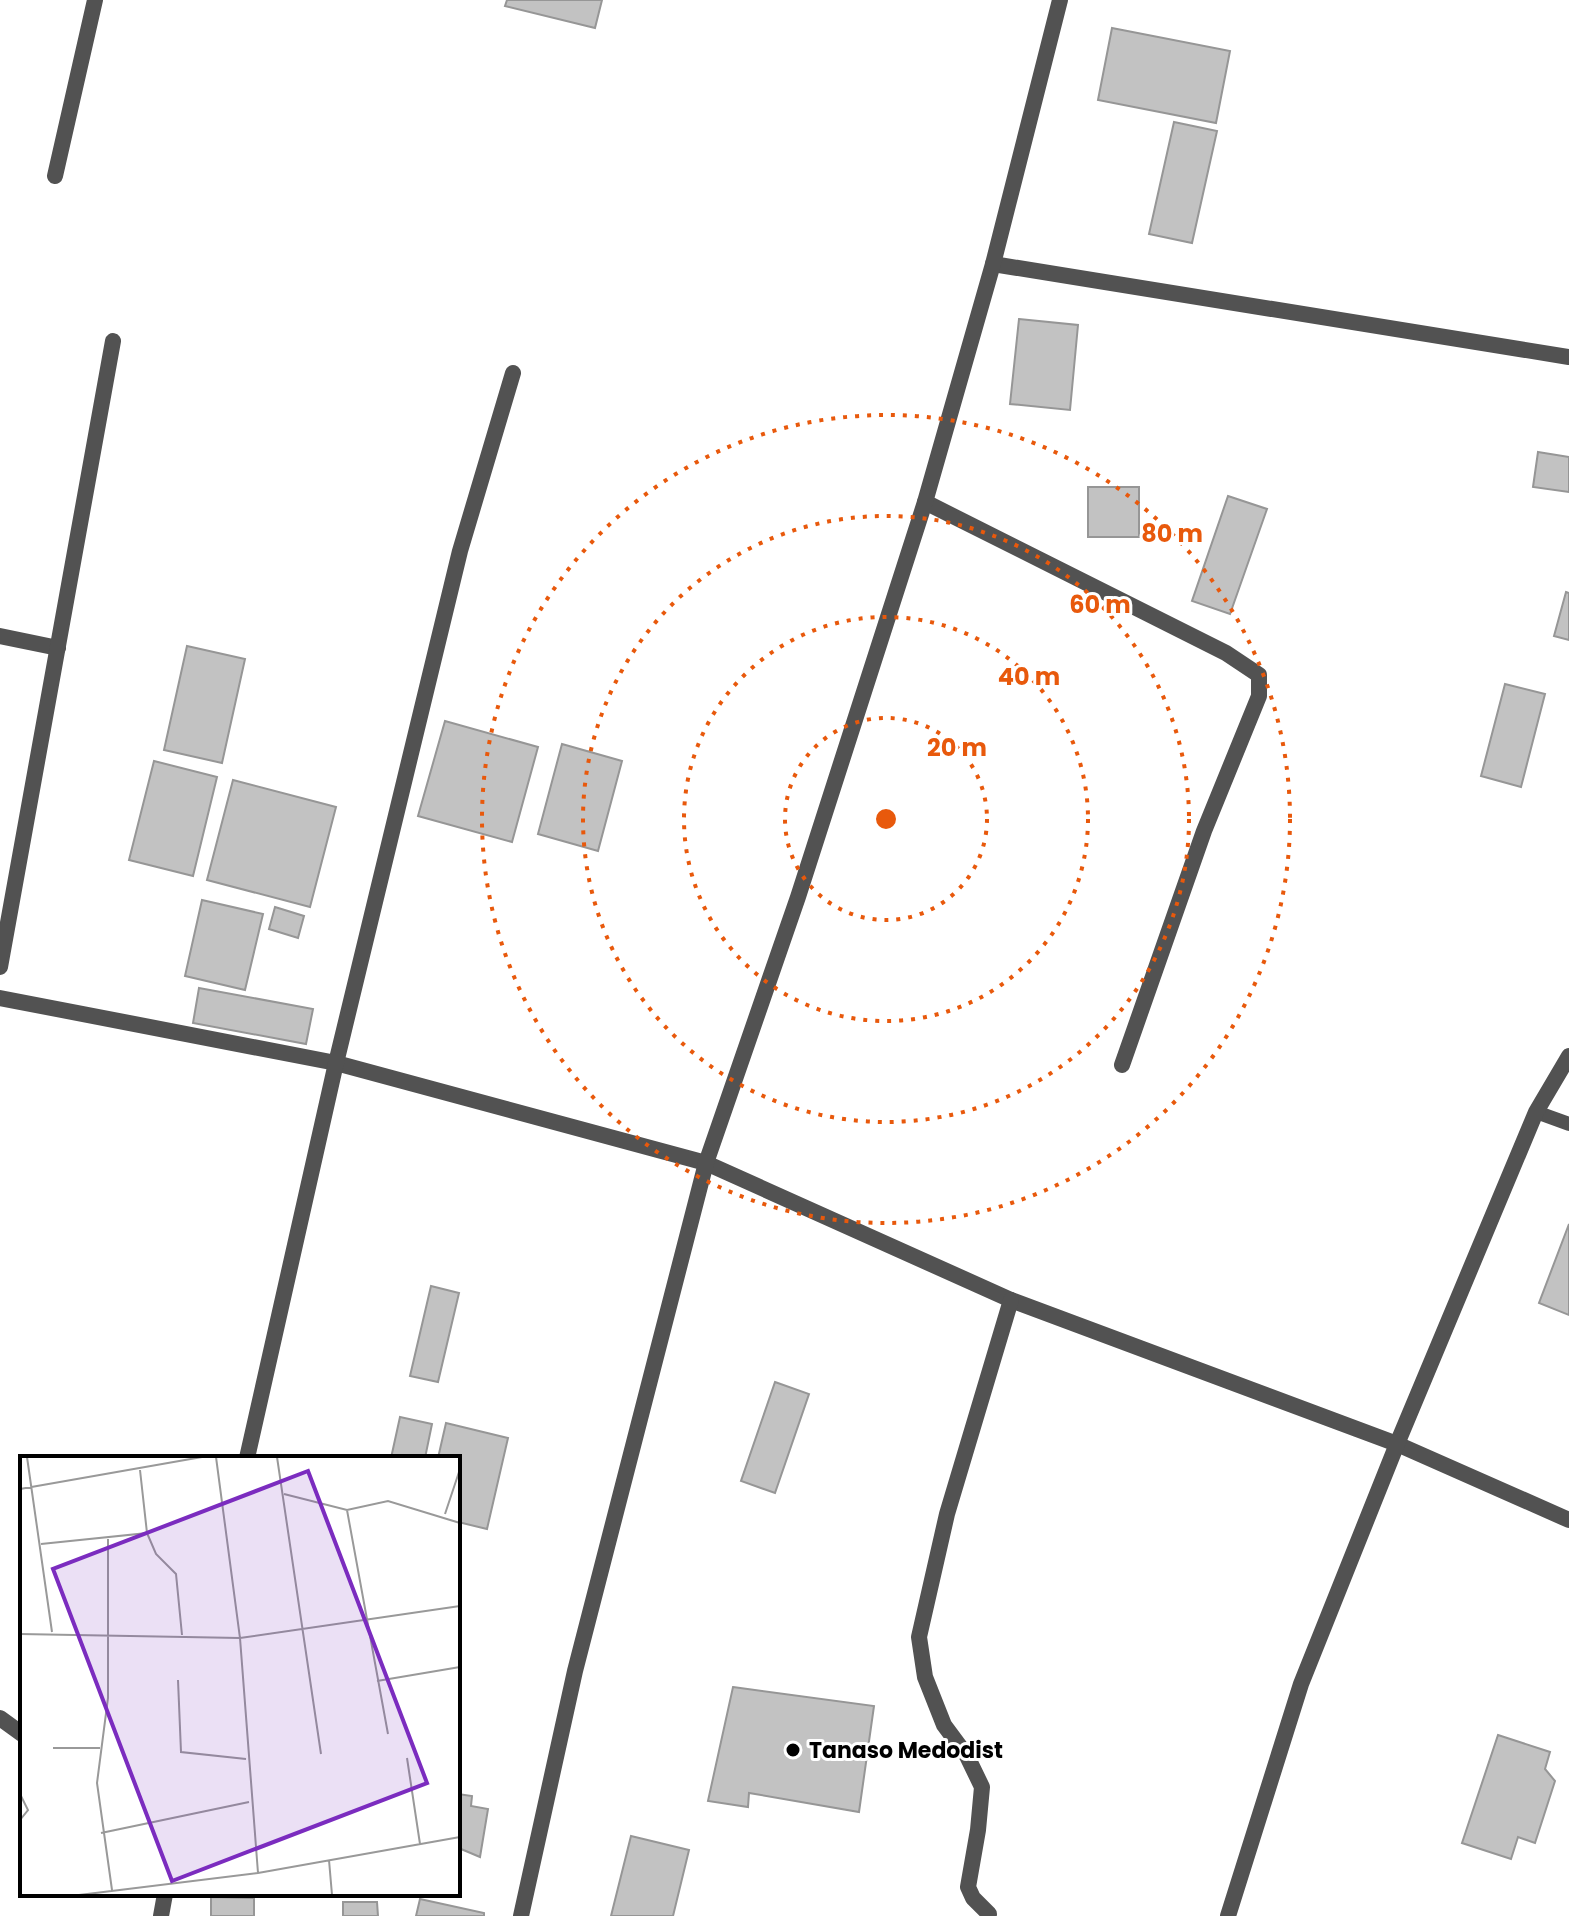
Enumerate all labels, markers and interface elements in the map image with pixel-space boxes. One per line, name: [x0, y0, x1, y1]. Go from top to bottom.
text: 80 m: [1141, 517, 1203, 550]
text: 60 m: [1069, 588, 1131, 621]
text: 40 m: [998, 660, 1060, 693]
text: 20 m: [927, 731, 987, 764]
centre of rings: [872, 805, 900, 833]
inset map: [20, 1456, 460, 1896]
place label: Tanaso Medodist: [809, 1735, 1003, 1766]
marker: Tanaso Medodist: [784, 1741, 802, 1759]

